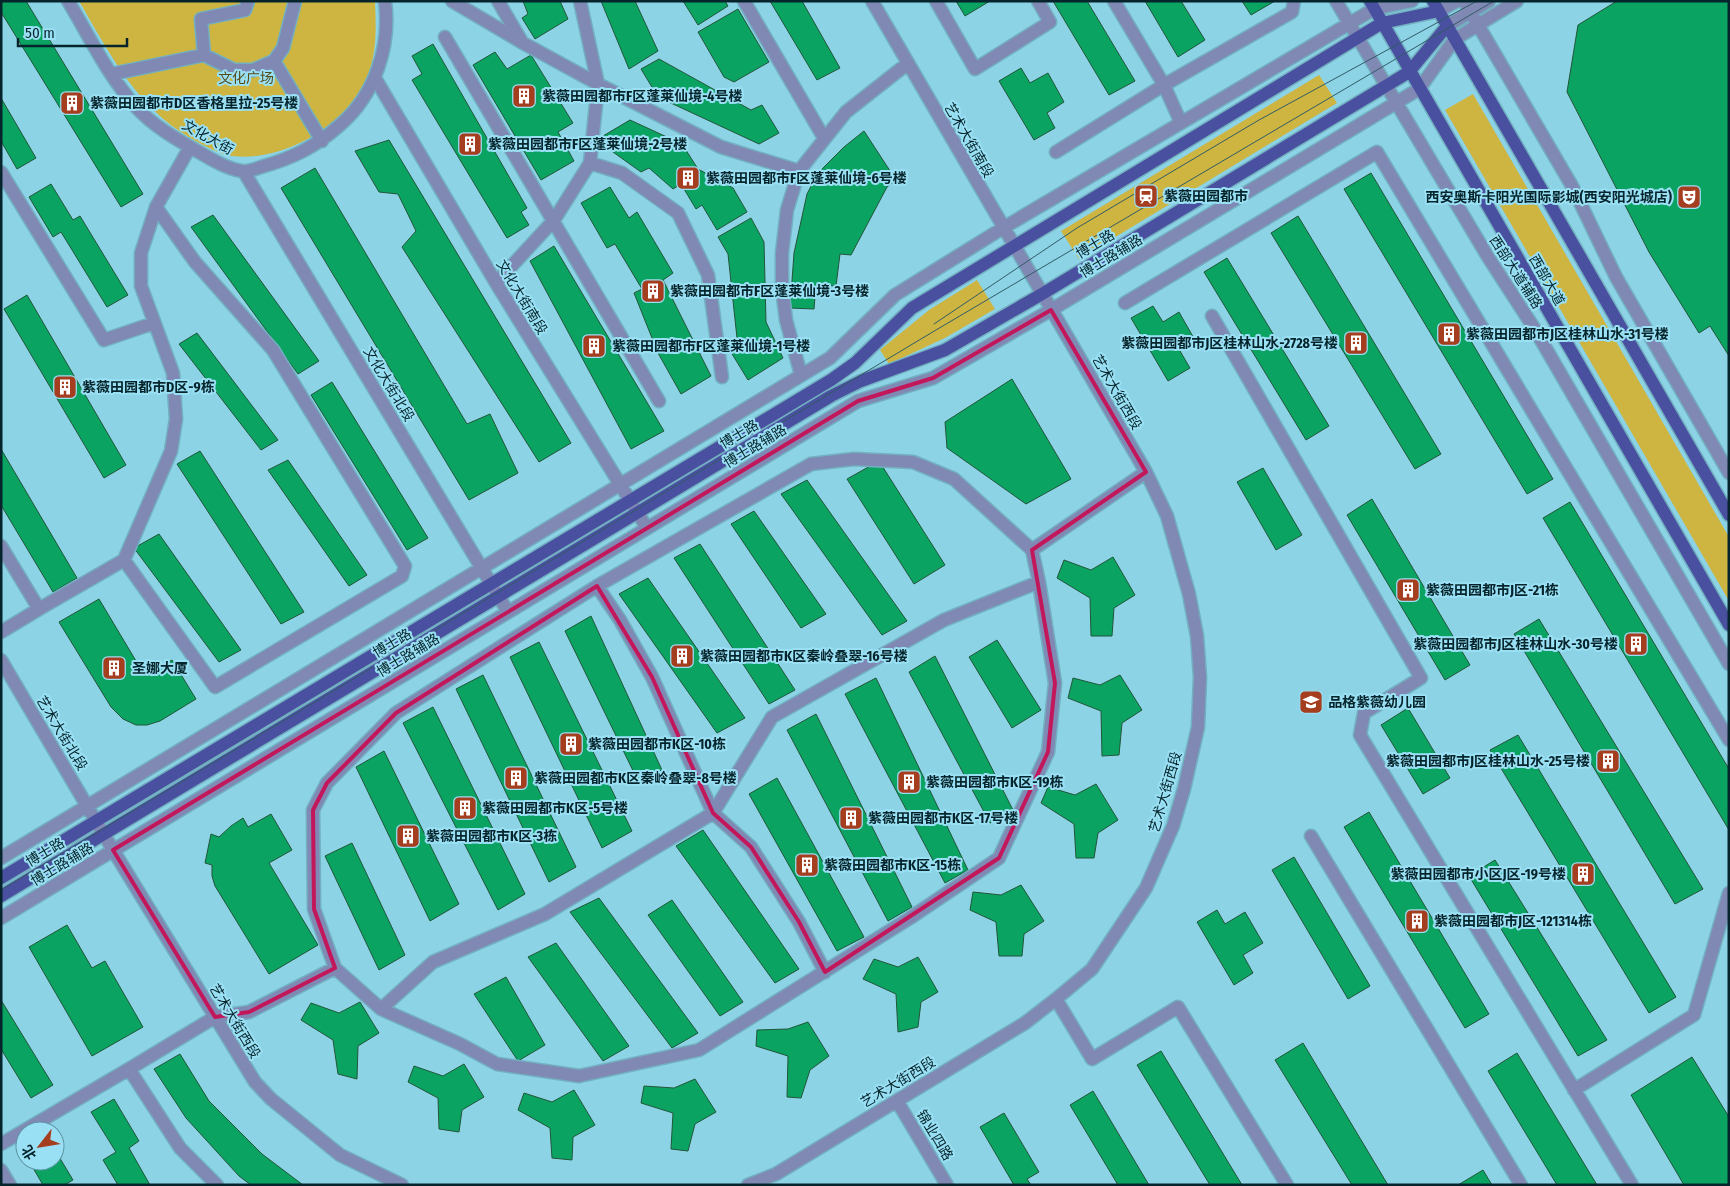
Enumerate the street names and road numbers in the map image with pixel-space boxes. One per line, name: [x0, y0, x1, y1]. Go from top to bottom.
street label: 艺术大街南段: [940, 100, 997, 181]
street label: 文化大街: [179, 116, 236, 158]
street label: 博士路: [1073, 226, 1118, 263]
street label: 博士路辅路: [1077, 231, 1146, 282]
street label: 西部大道辅路: [1486, 232, 1546, 312]
street label: 西部大道: [1526, 252, 1568, 308]
street label: 文化大街南段: [493, 257, 550, 338]
street label: 文化大街北段: [360, 344, 417, 425]
street label: 艺术大街西段: [1088, 352, 1145, 433]
street label: 博士路: [717, 416, 762, 453]
street label: 博士路辅路: [721, 421, 790, 472]
street label: 博士路: [370, 625, 415, 662]
street label: 博士路辅路: [374, 630, 443, 681]
street label: 艺术大街北段: [33, 693, 90, 774]
street label: 艺术大街西段: [1146, 749, 1185, 835]
street label: 博士路: [23, 834, 68, 871]
street label: 博士路辅路: [28, 839, 97, 890]
street label: 艺术大街西段: [206, 981, 263, 1062]
street label: 艺术大街西段: [858, 1054, 939, 1111]
street label: 锦业四路: [913, 1107, 956, 1164]

